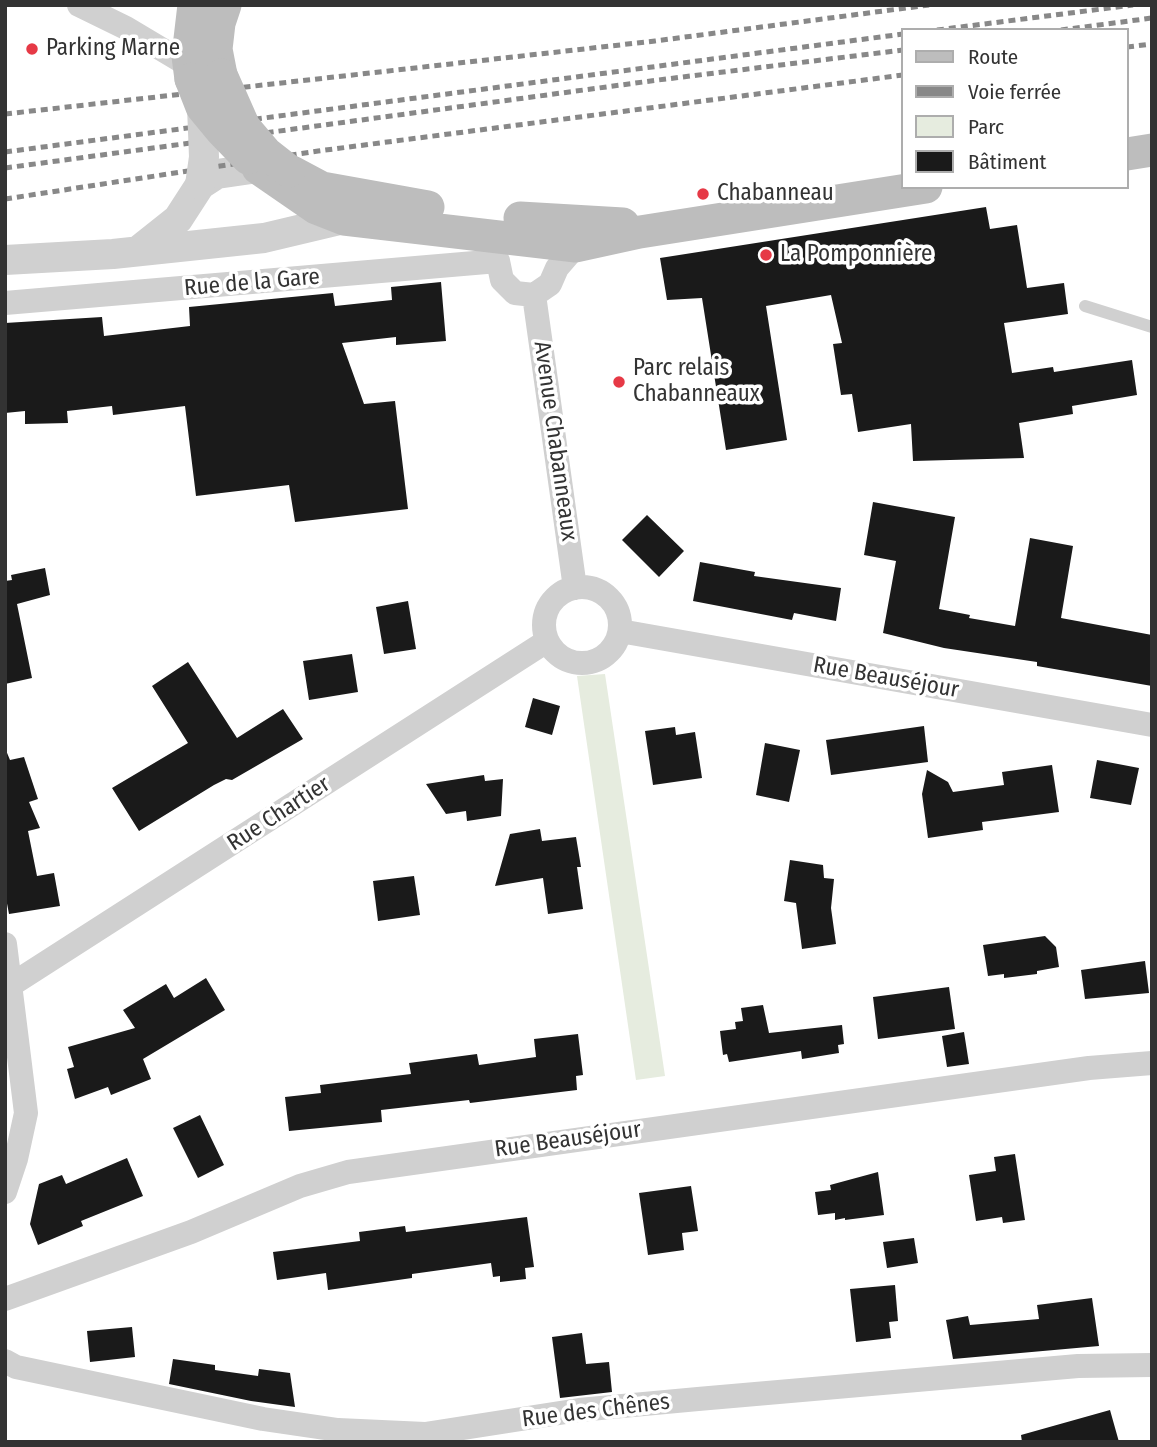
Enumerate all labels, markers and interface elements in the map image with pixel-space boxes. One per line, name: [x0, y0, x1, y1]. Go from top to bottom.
legend: [902, 28, 1129, 189]
place label: Parking Marne: [46, 35, 180, 63]
marker: Parking Marne: [24, 41, 40, 57]
text: Route: [968, 44, 1018, 70]
text: Voie ferrée: [968, 79, 1061, 105]
text: Parc: [968, 114, 1004, 140]
text: Bâtiment: [968, 149, 1046, 175]
place label: Chabanneau: [717, 180, 834, 208]
marker: Chabanneau: [695, 186, 711, 202]
place label: La Pomponnière: [780, 241, 932, 269]
marker: La Pomponnière: [758, 247, 774, 263]
street label: Rue de la Gare: [183, 263, 321, 303]
street label: Avenue Chabanneaux: [527, 339, 583, 543]
place label: Parc relais Chabanneaux: [633, 355, 760, 409]
marker: Parc relais Chabanneaux: [611, 374, 627, 390]
street label: Rue Beauséjour: [811, 652, 961, 704]
street label: Rue Chartier: [222, 771, 336, 857]
street label: Rue Beauséjour: [493, 1116, 643, 1164]
street label: Rue des Chênes: [521, 1388, 671, 1434]

